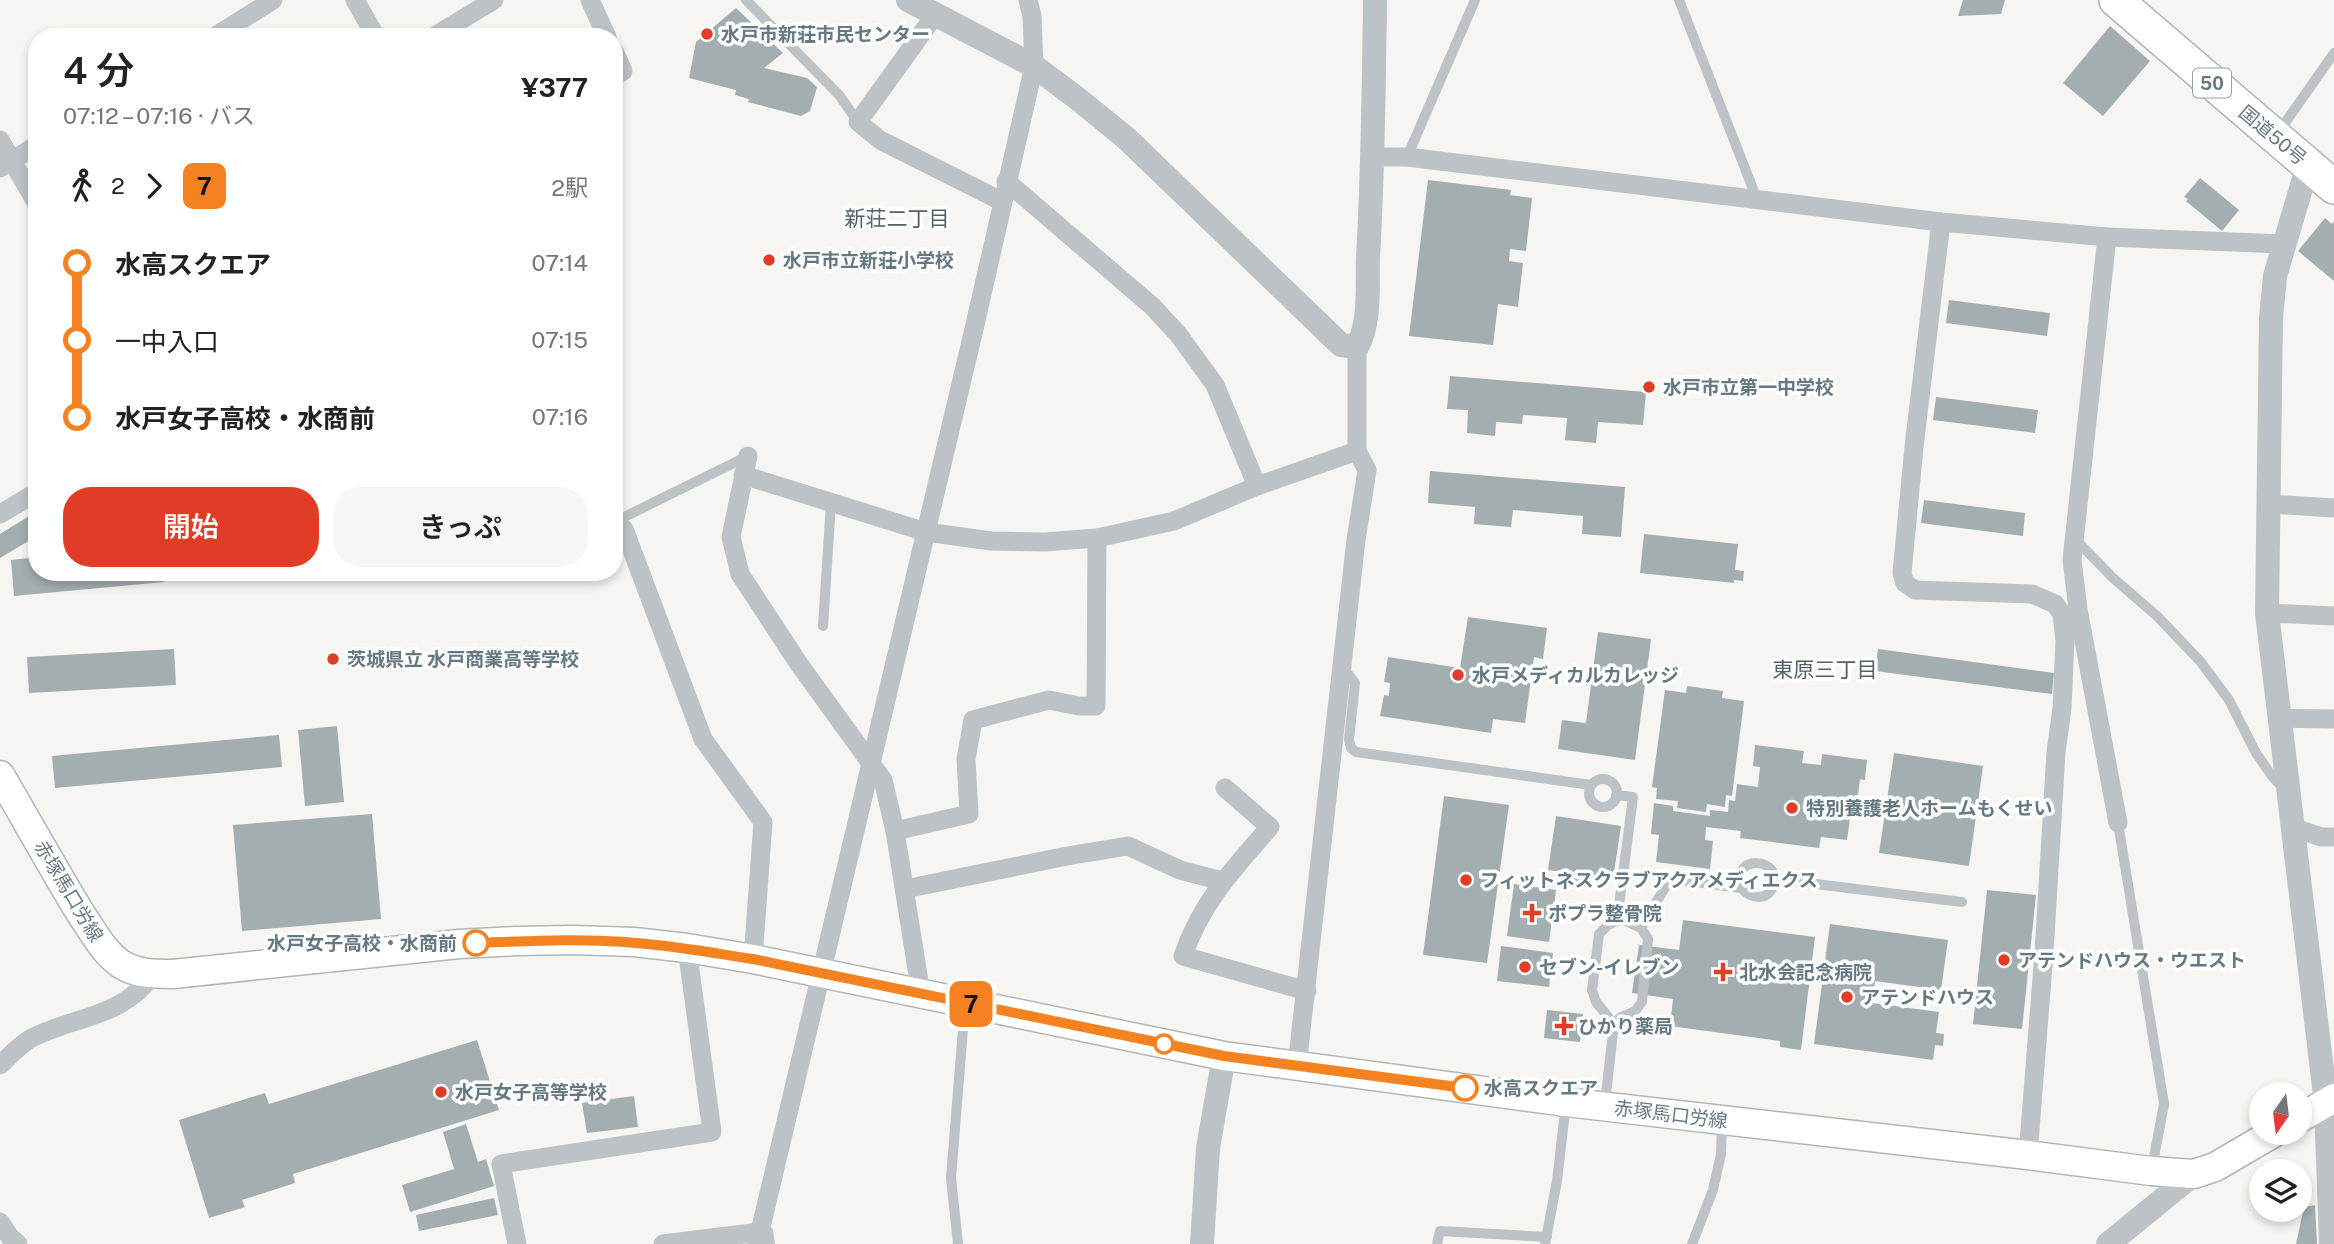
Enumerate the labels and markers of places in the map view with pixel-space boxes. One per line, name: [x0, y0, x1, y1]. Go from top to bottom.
place label: 水戸市新荘市民センター: [721, 23, 930, 45]
marker: 水戸市新荘市民センター: [699, 26, 715, 42]
place label: 水戸市立新荘小学校: [783, 249, 954, 271]
marker: 水戸市立新荘小学校: [761, 252, 777, 268]
place label: 水戸市立第一中学校: [1663, 376, 1834, 398]
marker: 水戸市立第一中学校: [1641, 379, 1657, 395]
place label: 茨城県立 水戸商業高等学校: [347, 648, 579, 670]
marker: 茨城県立 水戸商業高等学校: [325, 651, 341, 667]
place label: 水戸メディカルカレッジ: [1472, 664, 1679, 686]
marker: 水戸メディカルカレッジ: [1450, 667, 1466, 683]
place label: 特別養護老人ホームもくせい: [1806, 797, 2052, 819]
marker: 特別養護老人ホームもくせい: [1784, 800, 1800, 816]
place label: フィットネスクラブアクアメディエクス: [1480, 869, 1818, 891]
marker: フィットネスクラブアクアメディエクス: [1458, 872, 1474, 888]
place label: ポプラ整骨院: [1548, 902, 1662, 924]
marker: ポプラ整骨院: [1522, 903, 1542, 923]
marker: 水戸女子高校・水商前: [463, 930, 489, 956]
place label: 水戸女子高校・水商前: [267, 932, 457, 954]
place label: アテンドハウス・ウエスト: [2018, 949, 2246, 971]
marker: アテンドハウス・ウエスト: [1996, 952, 2012, 968]
place label: セブン-イレブン: [1539, 956, 1679, 978]
marker: セブン-イレブン: [1517, 959, 1533, 975]
place label: 北水会記念病院: [1739, 961, 1872, 983]
marker: 北水会記念病院: [1713, 962, 1733, 982]
place label: アテンドハウス: [1861, 986, 1994, 1008]
marker: アテンドハウス: [1839, 989, 1855, 1005]
place label: ひかり薬局: [1578, 1015, 1673, 1037]
marker: ひかり薬局: [1556, 1018, 1572, 1034]
unlabelled marker: [1154, 1034, 1174, 1054]
marker: 水高スクエア: [1452, 1075, 1478, 1101]
place label: 水高スクエア: [1484, 1077, 1598, 1099]
place label: 水戸女子高等学校: [455, 1081, 607, 1103]
marker: 水戸女子高等学校: [433, 1084, 449, 1100]

